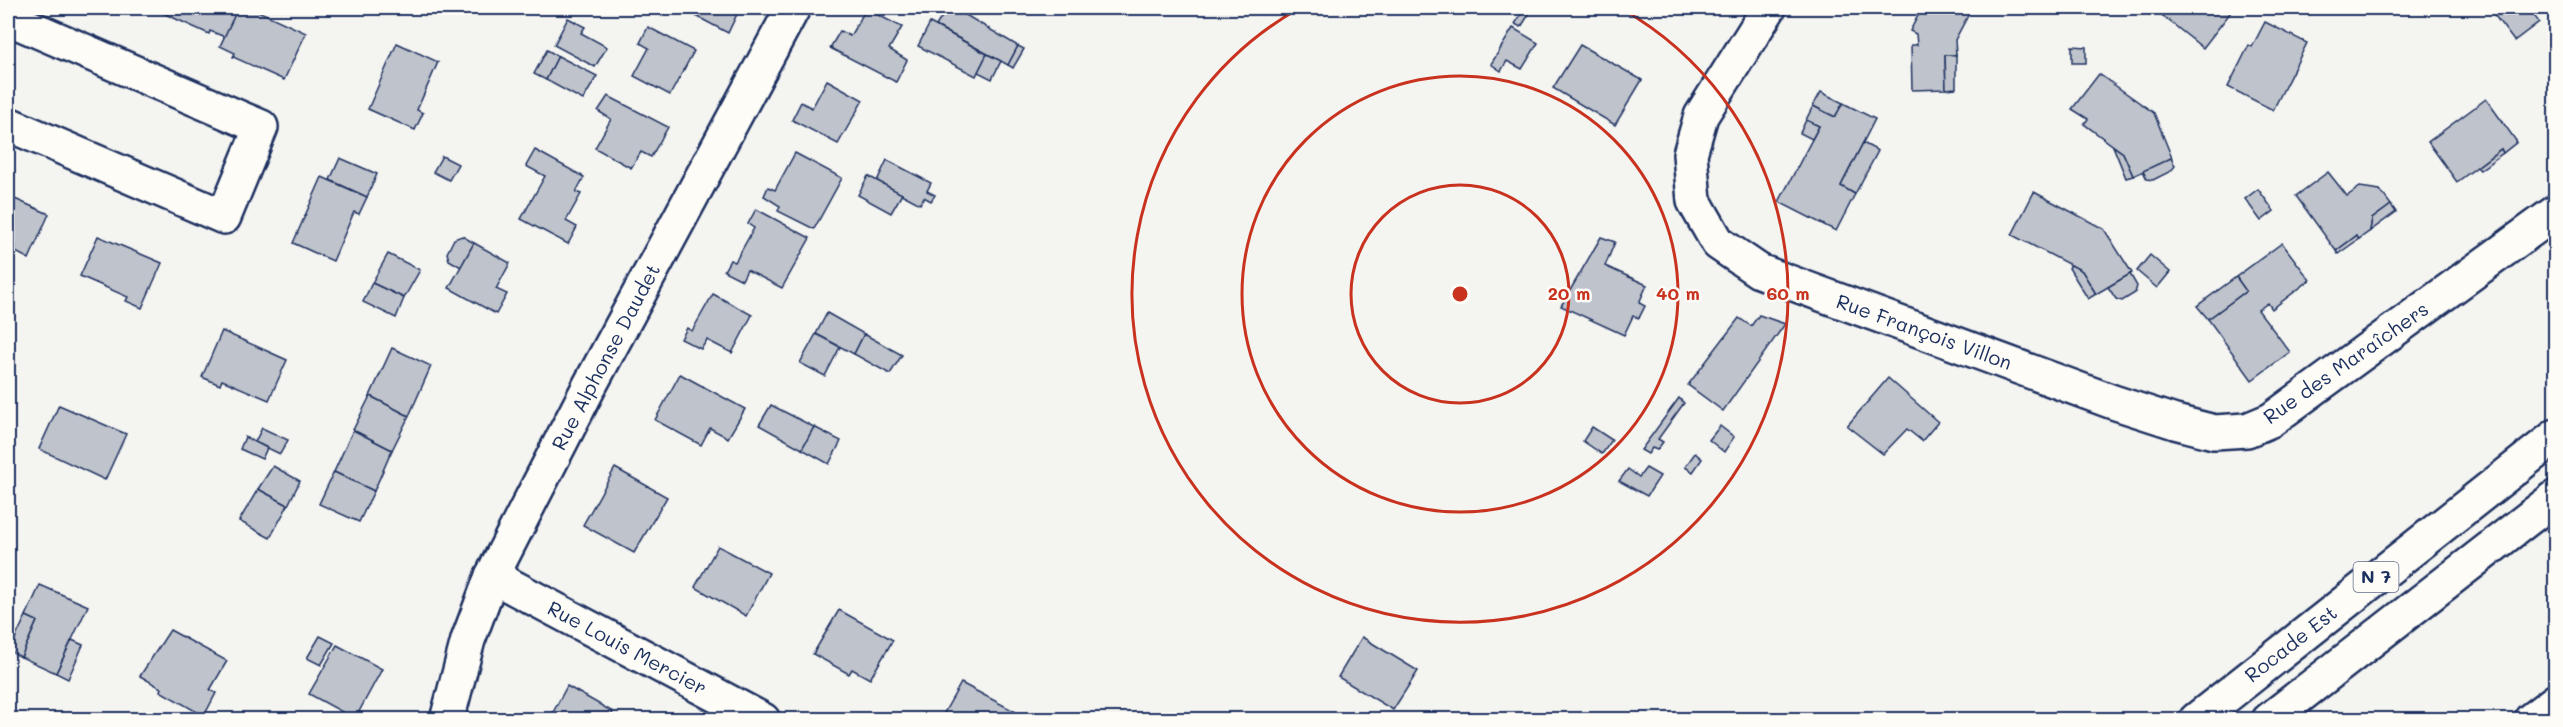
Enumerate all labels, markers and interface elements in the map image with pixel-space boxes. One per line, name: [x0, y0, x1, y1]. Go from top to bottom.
street label: Rue Alphonse Daudet: [545, 259, 665, 454]
text: 20 m: [1548, 281, 1590, 305]
text: 40 m: [1656, 281, 1700, 305]
text: 60 m: [1766, 281, 1810, 305]
centre of rings: [1450, 284, 1470, 304]
street label: Rue François Villon: [1833, 287, 2016, 375]
street label: Rue des Maraîchers: [2258, 295, 2433, 429]
road number: N 7: [2354, 562, 2398, 592]
street label: Rue Louis Mercier: [543, 594, 712, 700]
street label: Rocade Est: [2239, 599, 2342, 687]

